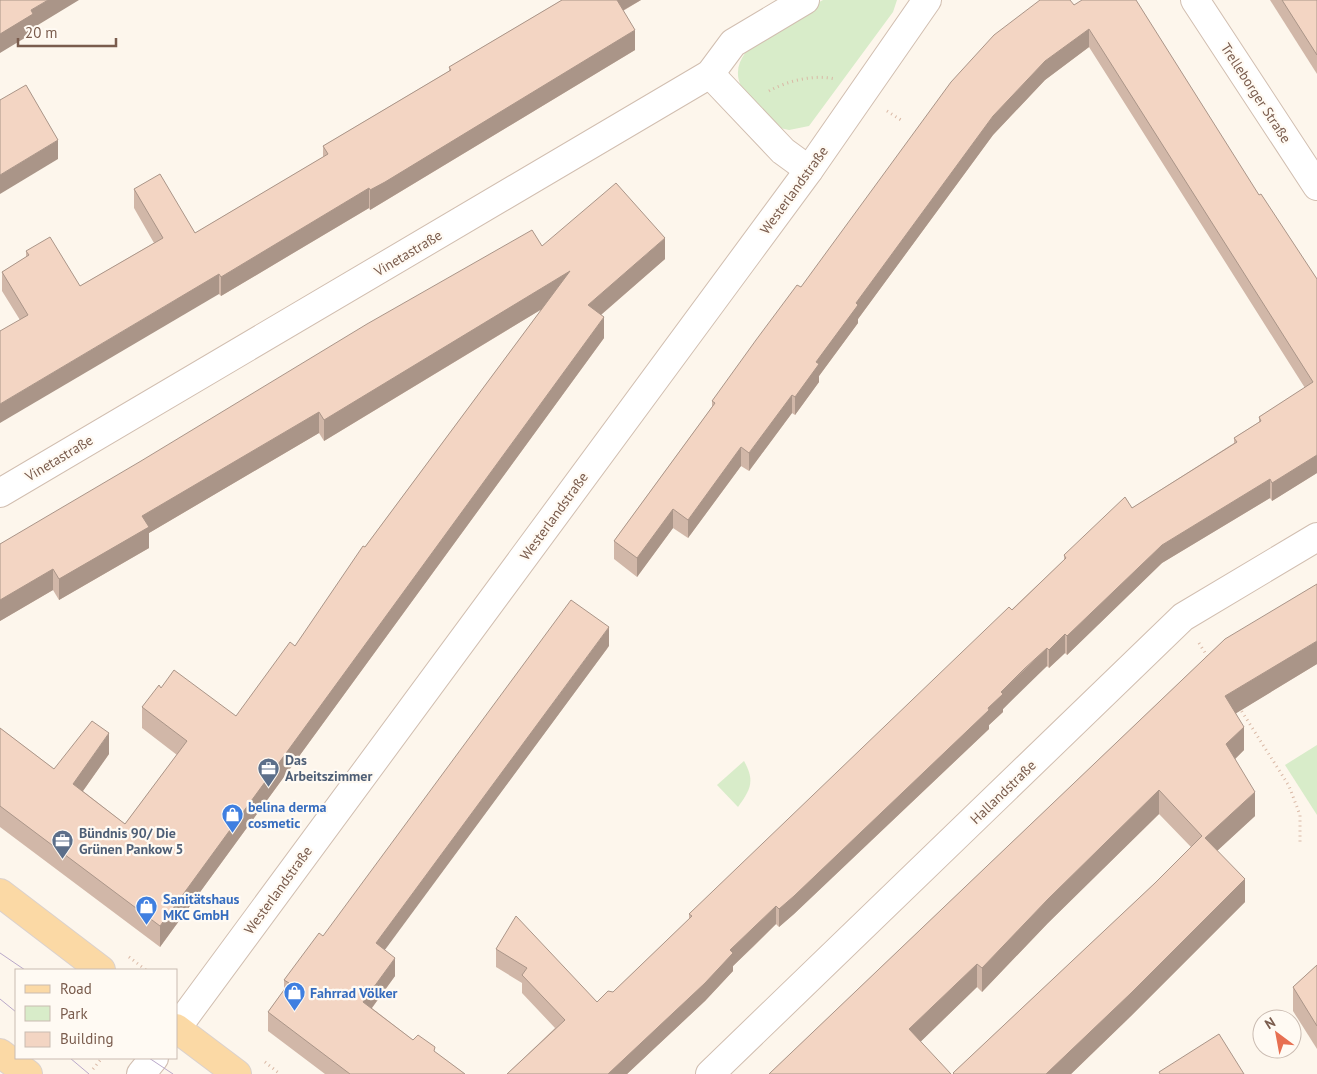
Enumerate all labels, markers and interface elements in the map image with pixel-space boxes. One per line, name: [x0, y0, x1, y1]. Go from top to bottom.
scale bar: [18, 15, 115, 47]
text: 20 m: [25, 23, 58, 42]
street label: Trelleborger Straße: [1217, 40, 1295, 146]
street label: Westerlandstraße: [756, 142, 832, 238]
street label: Vinetastraße: [370, 226, 445, 281]
street label: Vinetastraße: [21, 431, 96, 486]
street label: Westerlandstraße: [516, 468, 592, 564]
place label: Das Arbeitszimmer: [285, 751, 372, 785]
office icon: Das Arbeitszimmer: [257, 756, 281, 787]
street label: Hallandstraße: [966, 756, 1040, 828]
place label: belina derma cosmetic: [248, 798, 326, 832]
shop icon: belina derma cosmetic: [220, 803, 244, 834]
place label: Bündnis 90/ Die Grünen Pankow 5: [79, 824, 183, 858]
office icon: Bündnis 90/ Die Grünen Pankow 5: [51, 829, 75, 860]
street label: Westerlandstraße: [240, 842, 316, 938]
place label: Sanitätshaus MKC GmbH: [163, 890, 239, 924]
shop icon: Sanitätshaus MKC GmbH: [135, 895, 159, 926]
legend: [15, 969, 178, 1059]
text: Road: [60, 979, 92, 998]
shop icon: Fahrrad Völker: [282, 981, 306, 1012]
place label: Fahrrad Völker: [310, 984, 398, 1002]
text: Park: [60, 1004, 88, 1023]
north arrow: [1252, 1009, 1302, 1059]
text: N: [1261, 1013, 1279, 1033]
text: Building: [60, 1029, 114, 1048]

